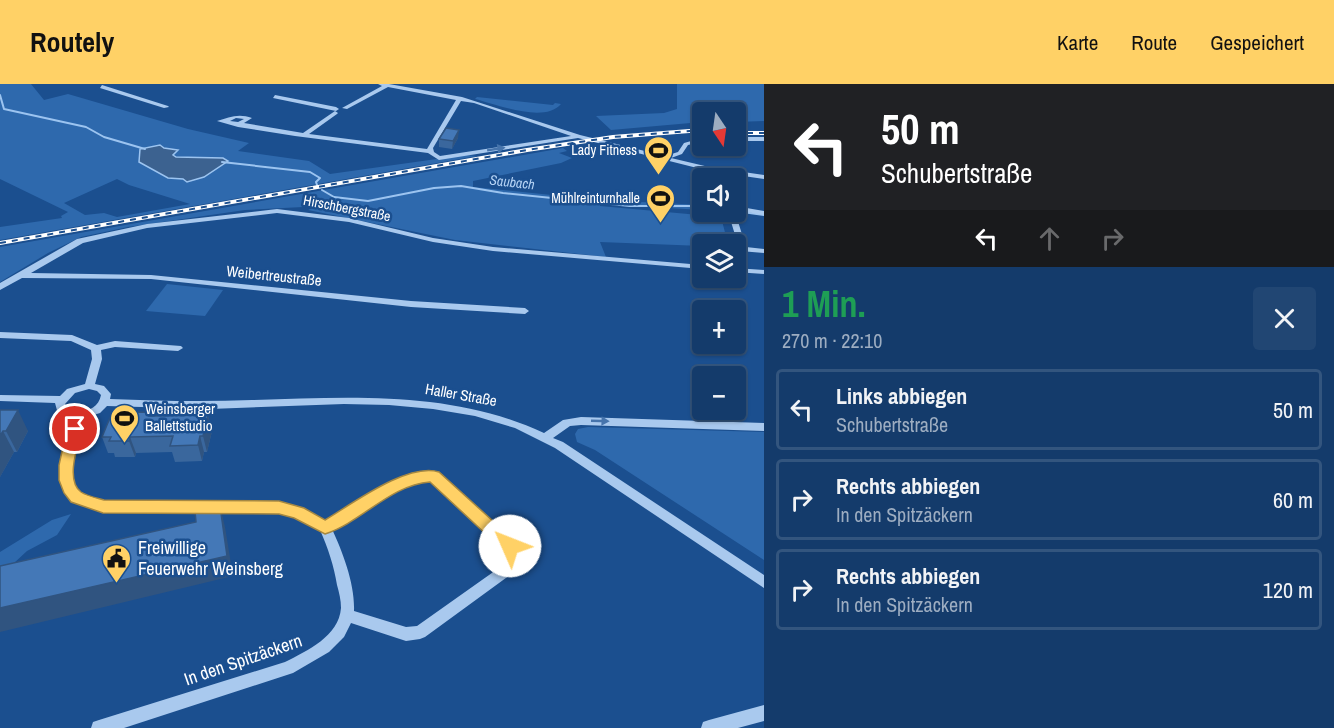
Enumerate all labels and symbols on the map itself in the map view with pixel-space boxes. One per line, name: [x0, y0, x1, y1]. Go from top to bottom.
north arrow: [692, 102, 746, 156]
sports icon: Lady Fitness: [642, 134, 674, 176]
place label: Lady Fitness: [571, 141, 637, 159]
one-way arrow: [487, 144, 506, 153]
water label: Saubach: [489, 171, 535, 193]
sports icon: Mühlreinturnhalle: [645, 182, 677, 224]
place label: Mühlreinturnhalle: [551, 189, 640, 207]
street label: Hirschbergstraße: [302, 191, 392, 225]
street label: Weibertreustraße: [225, 260, 323, 291]
street label: Haller Straße: [424, 378, 499, 411]
place label: Weinsberger Ballettstudio: [145, 398, 215, 436]
sports icon: Weinsberger Ballettstudio: [108, 402, 140, 444]
pin: [49, 403, 100, 454]
one-way arrow: [590, 417, 609, 426]
position arrow: [478, 514, 542, 578]
place label: Freiwillige Feuerwehr Weinsberg: [138, 535, 284, 581]
public building icon: Freiwillige Feuerwehr Weinsberg: [101, 542, 133, 584]
street label: In den Spitzäckern: [181, 628, 305, 691]

